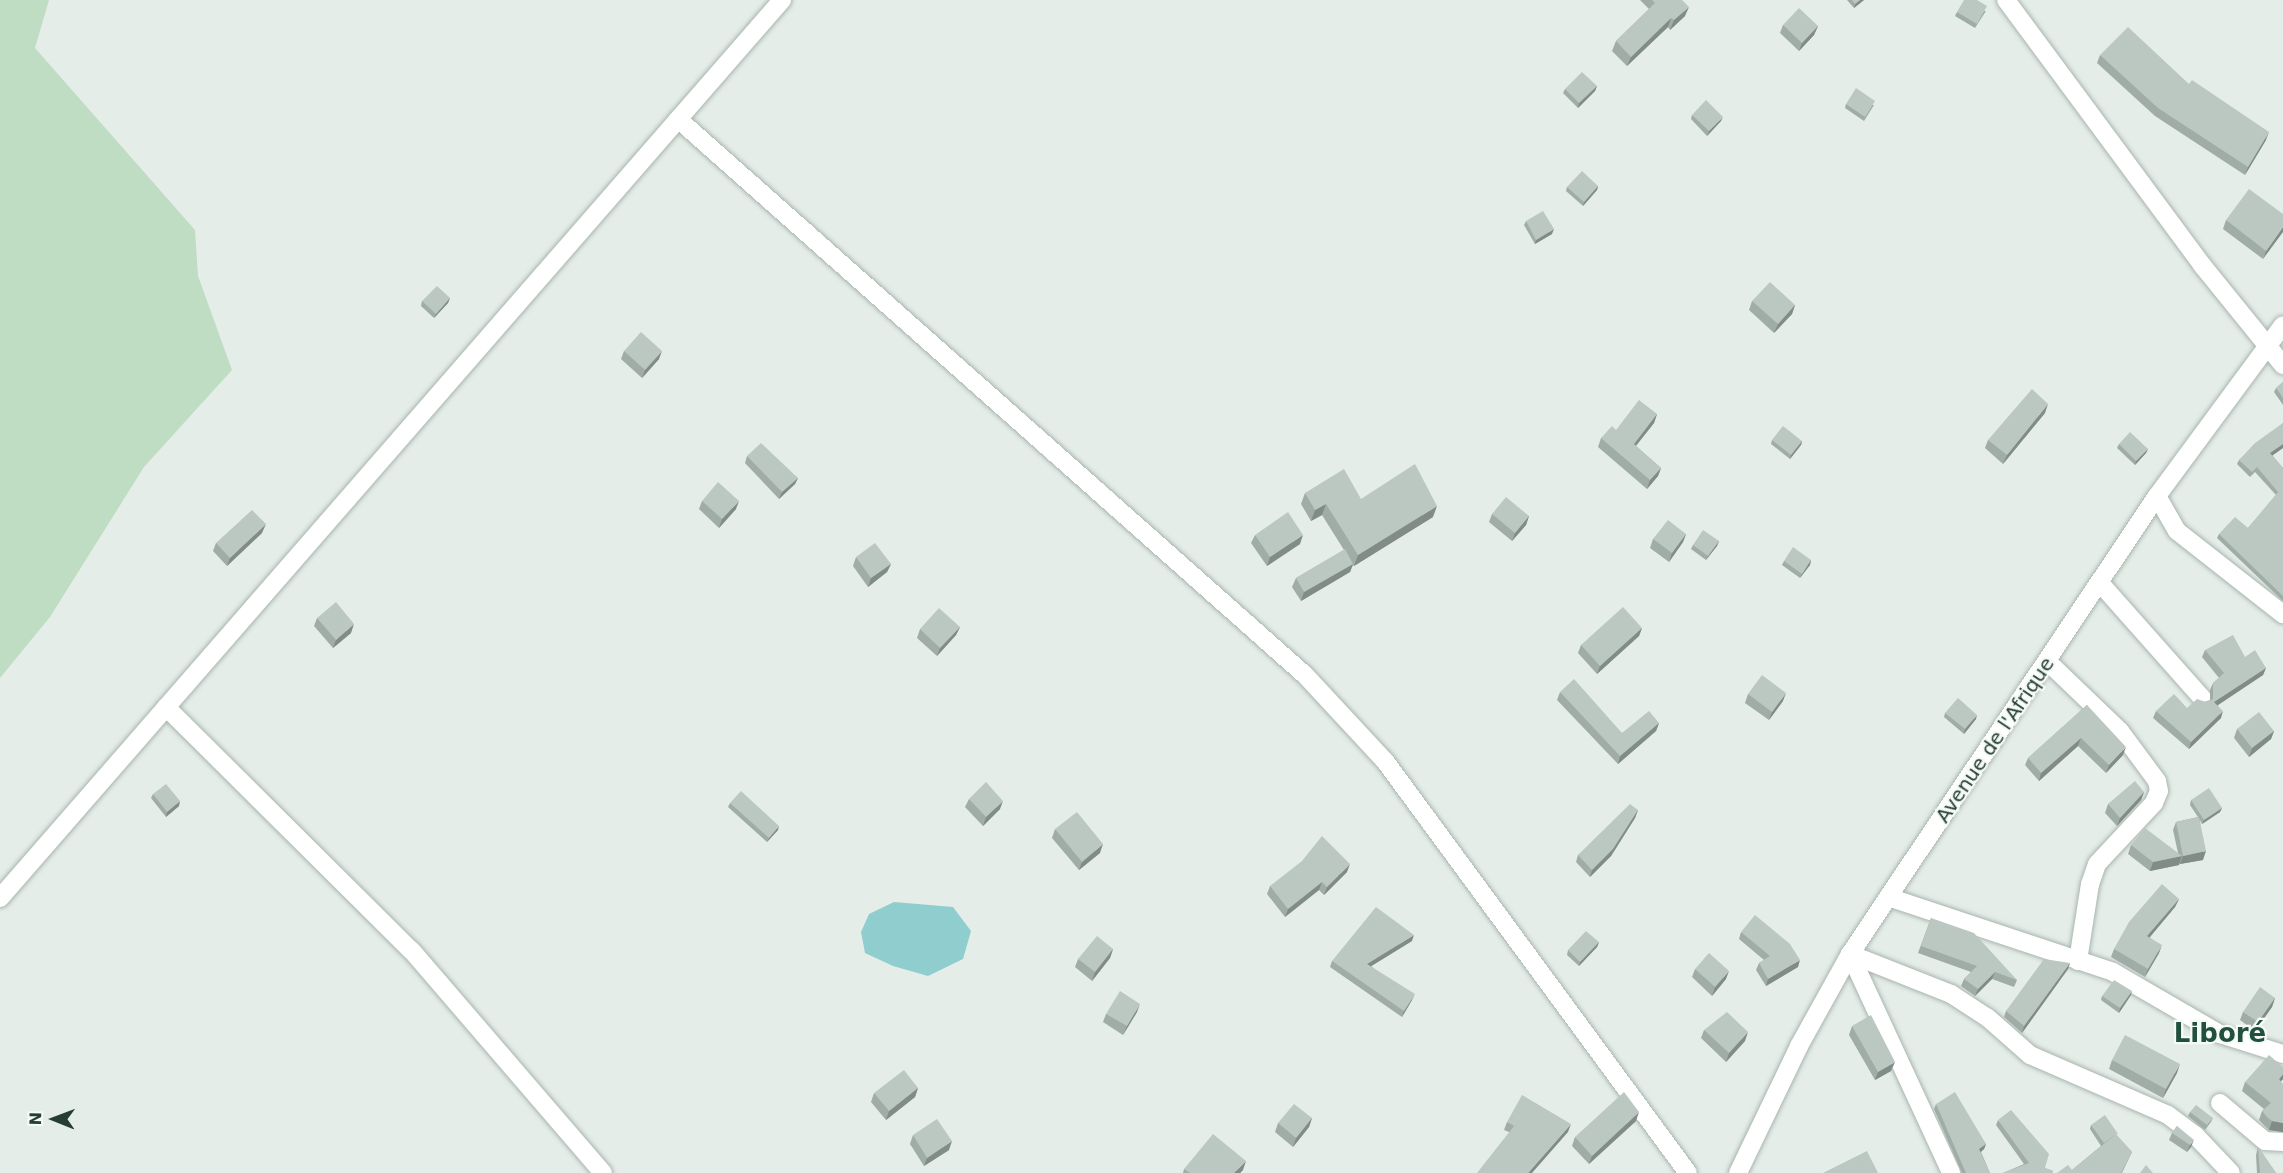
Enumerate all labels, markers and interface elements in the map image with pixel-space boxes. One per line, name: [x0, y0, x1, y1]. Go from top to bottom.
street label: Avenue de l'Afrique: [1931, 653, 2059, 827]
district label: Liboré: [2174, 1018, 2266, 1050]
north arrow: [24, 1089, 84, 1149]
text: N: [26, 1112, 45, 1126]

